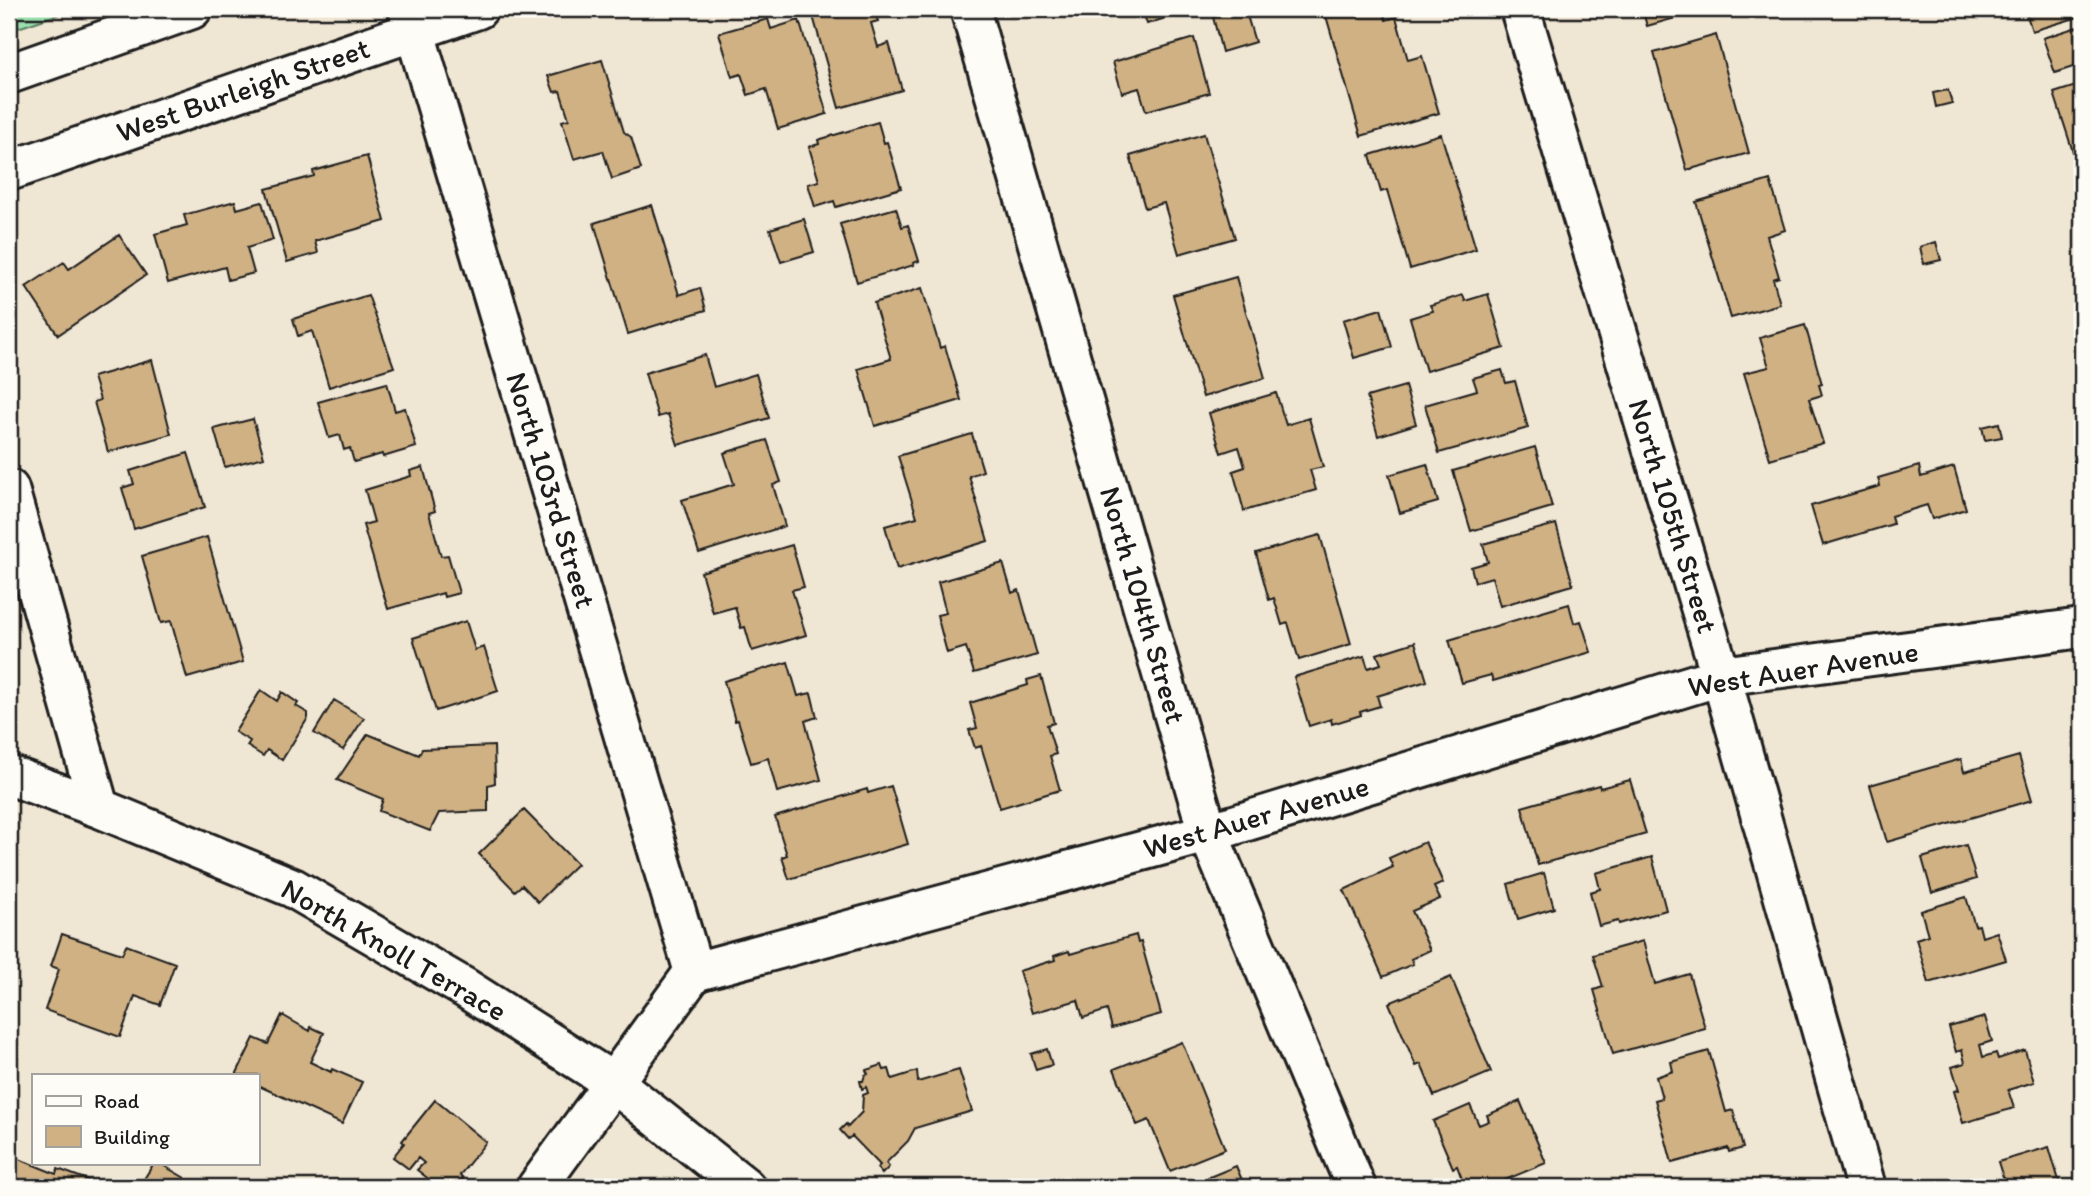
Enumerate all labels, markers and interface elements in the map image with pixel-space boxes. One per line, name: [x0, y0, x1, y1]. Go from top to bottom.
street label: West Burleigh Street: [111, 29, 374, 150]
street label: North 103rd Street: [498, 367, 605, 612]
street label: North 105th Street: [1620, 394, 1727, 637]
street label: North 104th Street: [1092, 482, 1195, 728]
street label: West Auer Avenue: [1685, 632, 1921, 705]
street label: West Auer Avenue: [1139, 767, 1373, 866]
street label: North Knoll Terrace: [275, 870, 514, 1029]
legend: [32, 1074, 259, 1164]
text: Road: [94, 1088, 140, 1113]
text: Building: [94, 1124, 170, 1149]

